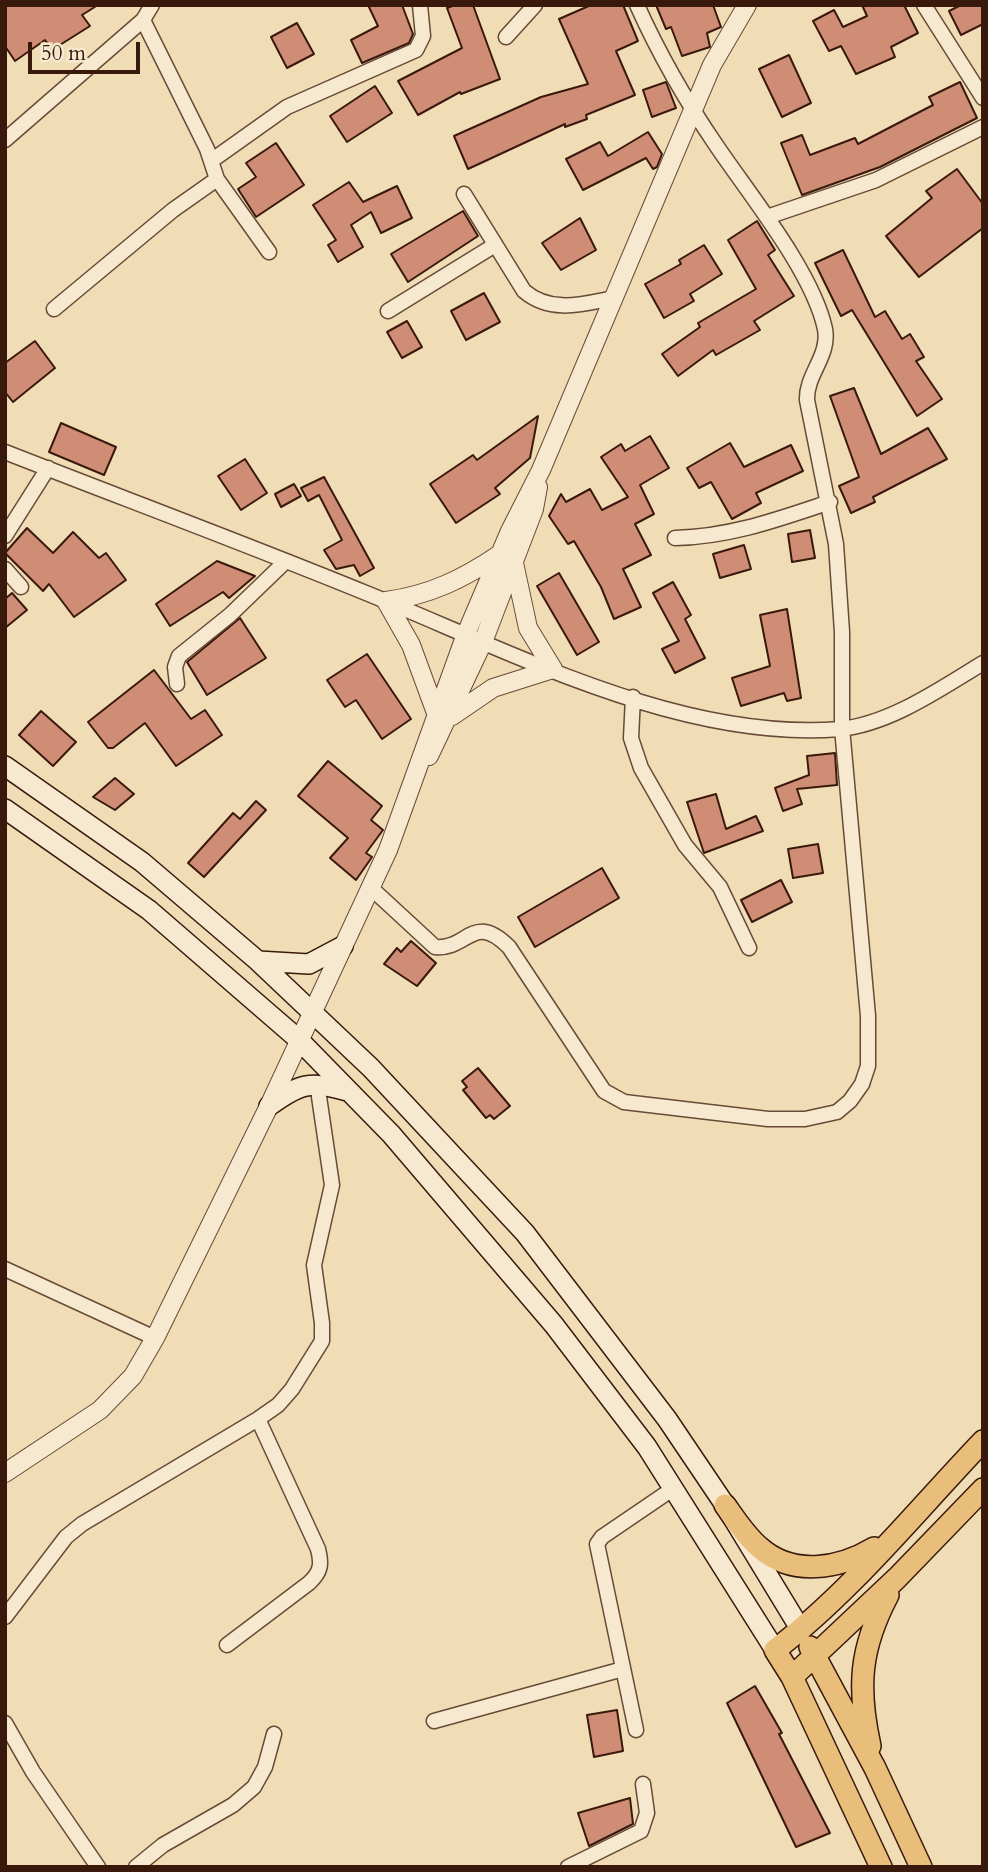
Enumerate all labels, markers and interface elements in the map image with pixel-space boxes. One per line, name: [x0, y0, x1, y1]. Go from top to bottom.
scale bar: [32, 28, 144, 72]
text: 50 m: [41, 39, 86, 68]

